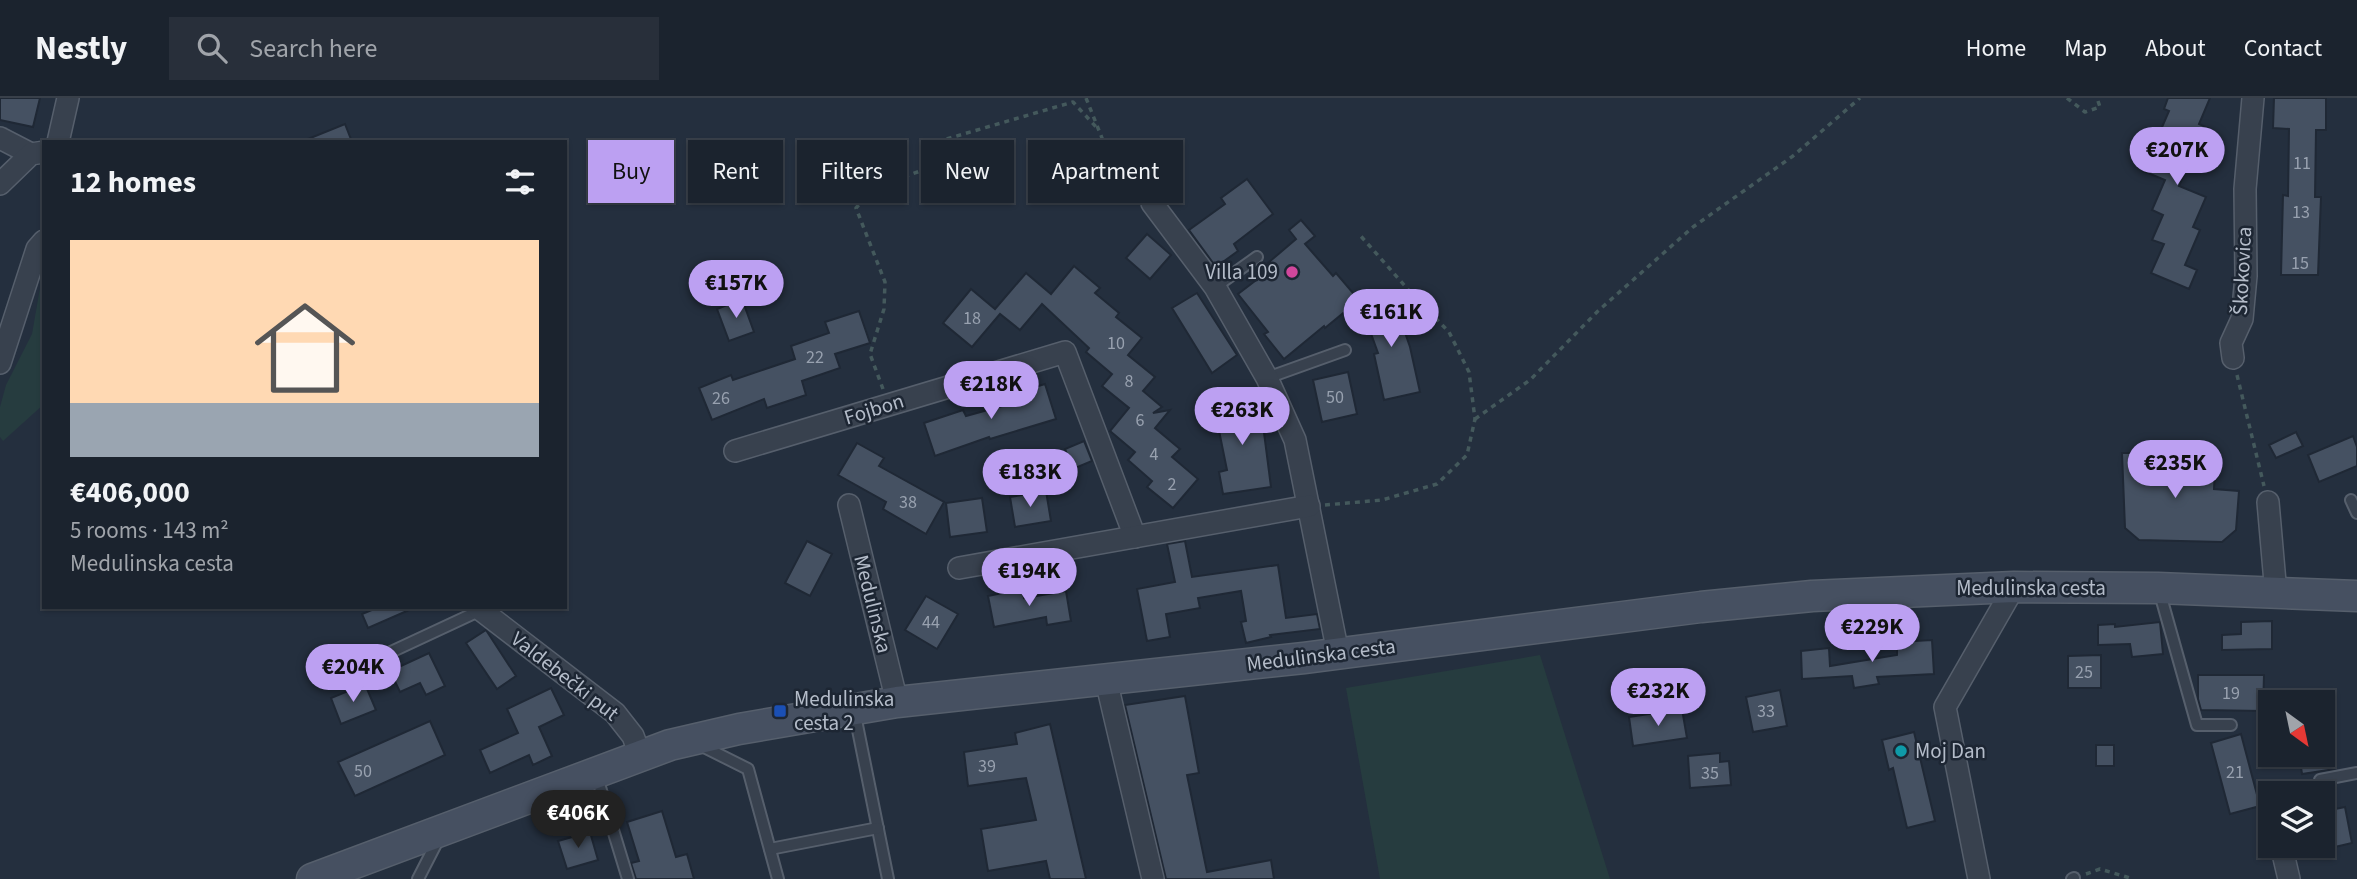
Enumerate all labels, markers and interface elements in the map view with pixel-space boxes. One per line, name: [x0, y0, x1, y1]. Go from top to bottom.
search box: [169, 17, 659, 80]
text: Nestly: [35, 25, 127, 72]
icon: search: [193, 29, 231, 67]
text: Search here: [249, 30, 377, 67]
text: Home: [1966, 31, 2026, 66]
text: Map: [2064, 31, 2107, 66]
text: About: [2145, 31, 2206, 66]
text: Contact: [2244, 31, 2322, 66]
pin: €207K: [2128, 127, 2226, 187]
text: €207K: [2146, 133, 2208, 166]
chip: Buy: [588, 140, 674, 203]
chip: Rent: [688, 140, 783, 203]
chip: Filters: [797, 140, 907, 203]
chip: New: [921, 140, 1014, 203]
chip: Apartment: [1028, 140, 1183, 203]
house number: 11: [2293, 151, 2311, 176]
text: 12 homes: [70, 161, 196, 204]
icon: filters: [501, 163, 539, 201]
house number: 13: [2292, 200, 2310, 225]
street label: Škokovica: [2225, 226, 2259, 316]
house number: 15: [2291, 251, 2309, 276]
place label: Villa 109: [1205, 257, 1278, 287]
pin: €157K: [687, 260, 785, 320]
marker: Villa 109: [1284, 264, 1300, 280]
text: €157K: [705, 266, 767, 299]
icon: home: [242, 285, 368, 411]
pin: €161K: [1342, 289, 1440, 349]
text: €161K: [1360, 295, 1422, 328]
house number: 18: [963, 306, 981, 331]
house number: 10: [1107, 331, 1125, 356]
house number: 22: [806, 345, 824, 370]
pin: €218K: [942, 362, 1040, 421]
text: €218K: [960, 367, 1022, 400]
house number: 8: [1125, 369, 1134, 394]
house number: 50: [1326, 385, 1344, 410]
house number: 26: [712, 386, 730, 411]
street label: Fojbon: [840, 386, 908, 432]
pin: €263K: [1193, 388, 1291, 447]
text: €263K: [1211, 393, 1273, 426]
house number: 6: [1136, 408, 1145, 433]
pin: €235K: [2126, 440, 2224, 500]
house number: 4: [1150, 442, 1159, 467]
text: €235K: [2144, 446, 2206, 479]
pin: €183K: [981, 450, 1079, 509]
text: €183K: [999, 455, 1061, 488]
text: €406,000: [70, 471, 190, 514]
house number: 2: [1168, 472, 1177, 497]
house number: 38: [899, 490, 917, 515]
text: 5 rooms · 143 m²: [70, 514, 229, 547]
text: Medulinska cesta: [70, 547, 234, 580]
pin: €194K: [980, 548, 1078, 608]
street label: Medulinska: [846, 552, 900, 656]
text: €194K: [998, 554, 1060, 587]
street label: Medulinska cesta: [1956, 573, 2106, 603]
pin: €229K: [1823, 604, 1921, 664]
house number: 44: [922, 610, 940, 635]
text: €229K: [1841, 610, 1903, 643]
street label: Valdebečki put: [505, 624, 625, 728]
street label: Medulinska cesta: [1245, 631, 1397, 679]
pin: €204K: [304, 644, 402, 704]
text: €204K: [322, 650, 384, 683]
house number: 25: [2075, 660, 2093, 685]
pin: €232K: [1609, 668, 1707, 728]
text: €232K: [1627, 674, 1689, 707]
house number: 19: [2222, 681, 2240, 706]
place label: Medulinska cesta 2: [794, 684, 894, 738]
north arrow: [2258, 690, 2334, 766]
map controls: [2258, 690, 2335, 858]
house number: 33: [1757, 699, 1775, 724]
marker: Medulinska cesta 2: [772, 703, 788, 719]
place label: Moj Dan: [1915, 736, 1986, 766]
marker: Moj Dan: [1893, 743, 1909, 759]
house number: 39: [978, 754, 996, 779]
house number: 50: [354, 759, 372, 784]
house number: 21: [2226, 760, 2244, 785]
house number: 35: [1701, 761, 1719, 786]
button: layers: [2258, 781, 2335, 858]
pin: €406K: [529, 790, 627, 850]
text: €406K: [547, 796, 609, 829]

